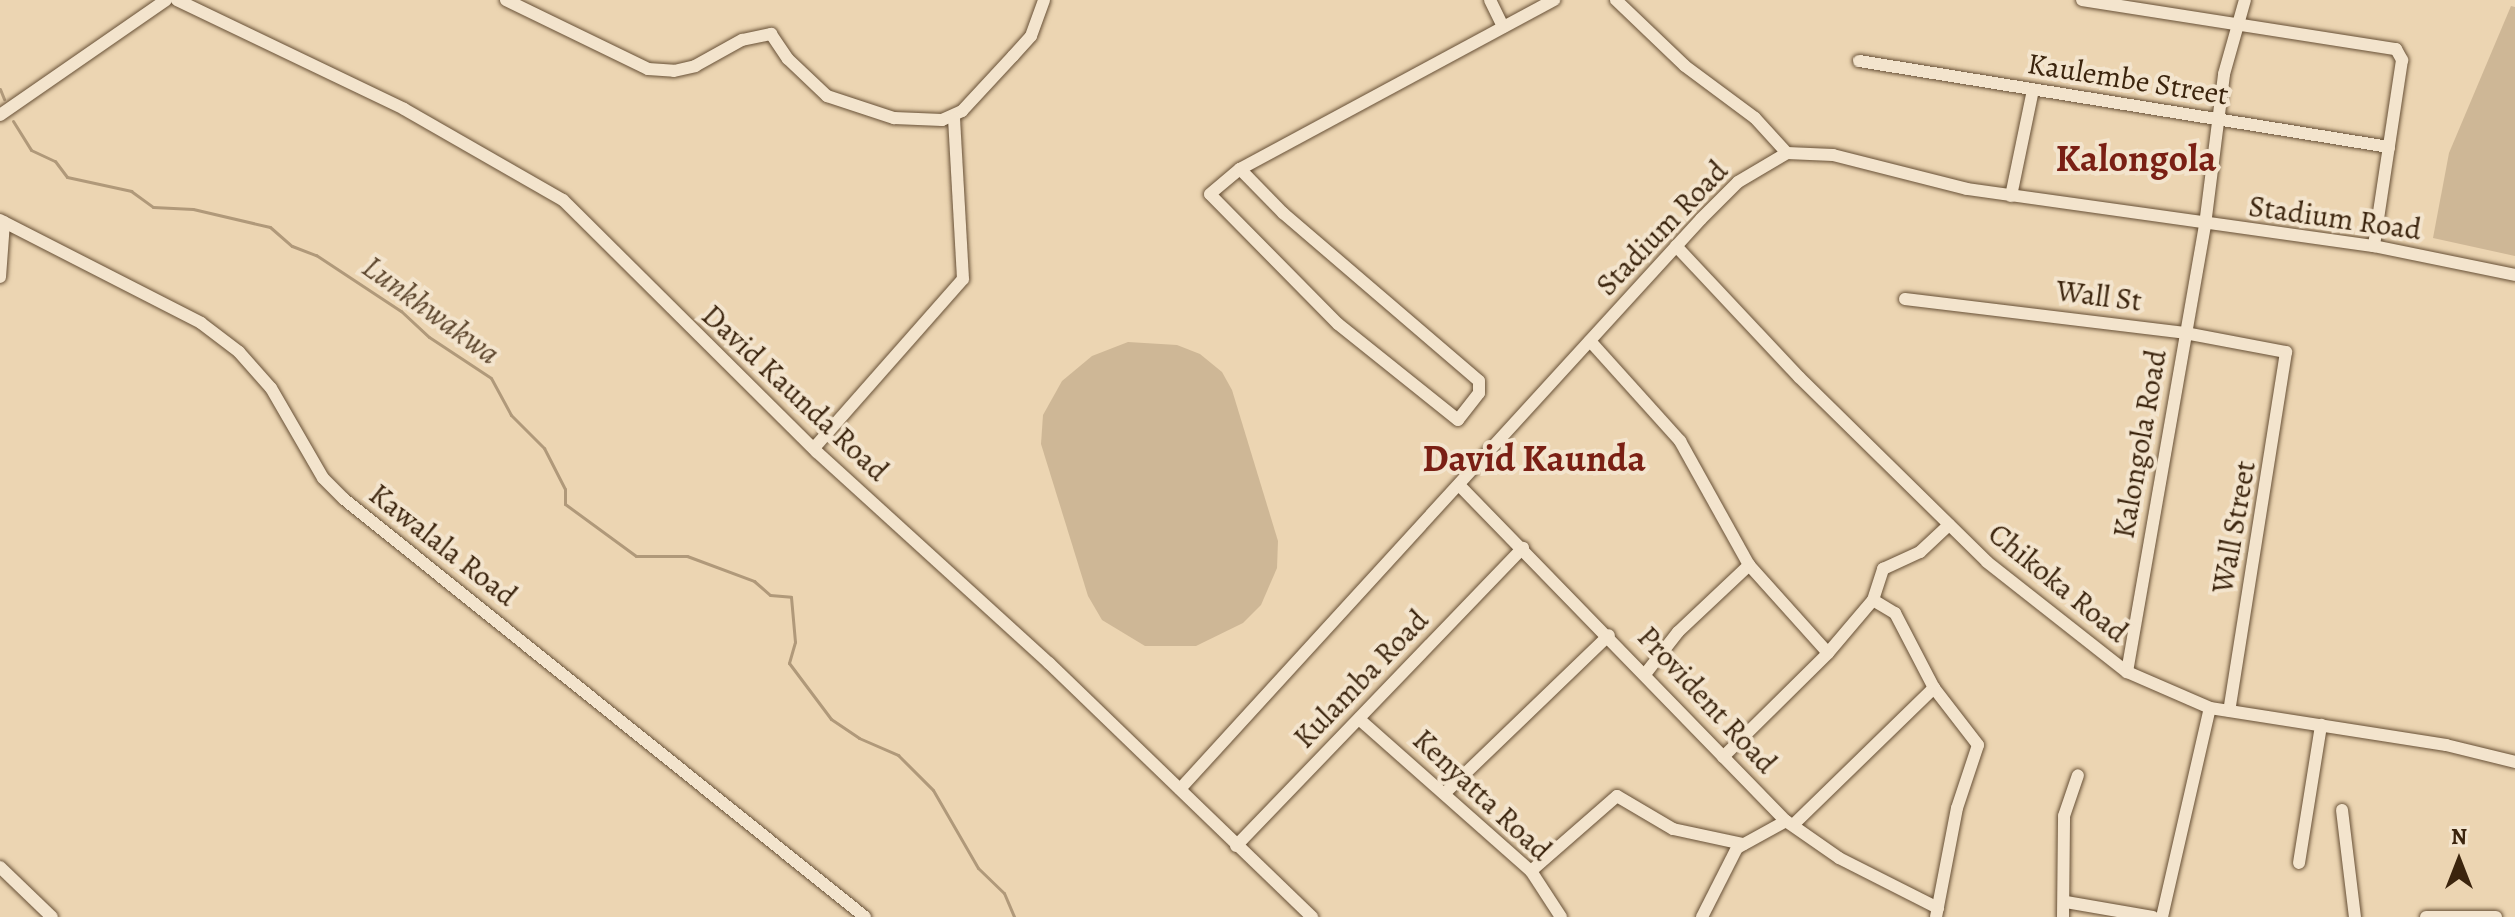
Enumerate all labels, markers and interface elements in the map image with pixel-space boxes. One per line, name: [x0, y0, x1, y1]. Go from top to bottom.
street label: Kaulembe Street: [2025, 45, 2231, 113]
district label: Kalongola: [2055, 136, 2217, 182]
street label: Stadium Road: [1589, 153, 1735, 303]
street label: Stadium Road: [2246, 188, 2424, 248]
water label: Lunkhwakwa: [355, 247, 507, 373]
street label: Wall St: [2054, 273, 2144, 319]
street label: David Kaunda Road: [694, 297, 896, 489]
street label: Kalongola Road: [2106, 347, 2174, 541]
district label: David Kaunda: [1422, 436, 1646, 482]
street label: Wall Street: [2205, 458, 2263, 596]
street label: Kawalala Road: [362, 476, 524, 614]
street label: Chikoka Road: [1981, 516, 2135, 650]
street label: Kulamba Road: [1286, 602, 1436, 756]
street label: Provident Road: [1630, 619, 1784, 781]
street label: Kenyatta Road: [1405, 722, 1559, 868]
north arrow: [2419, 821, 2499, 901]
text: N: [2451, 822, 2467, 852]

